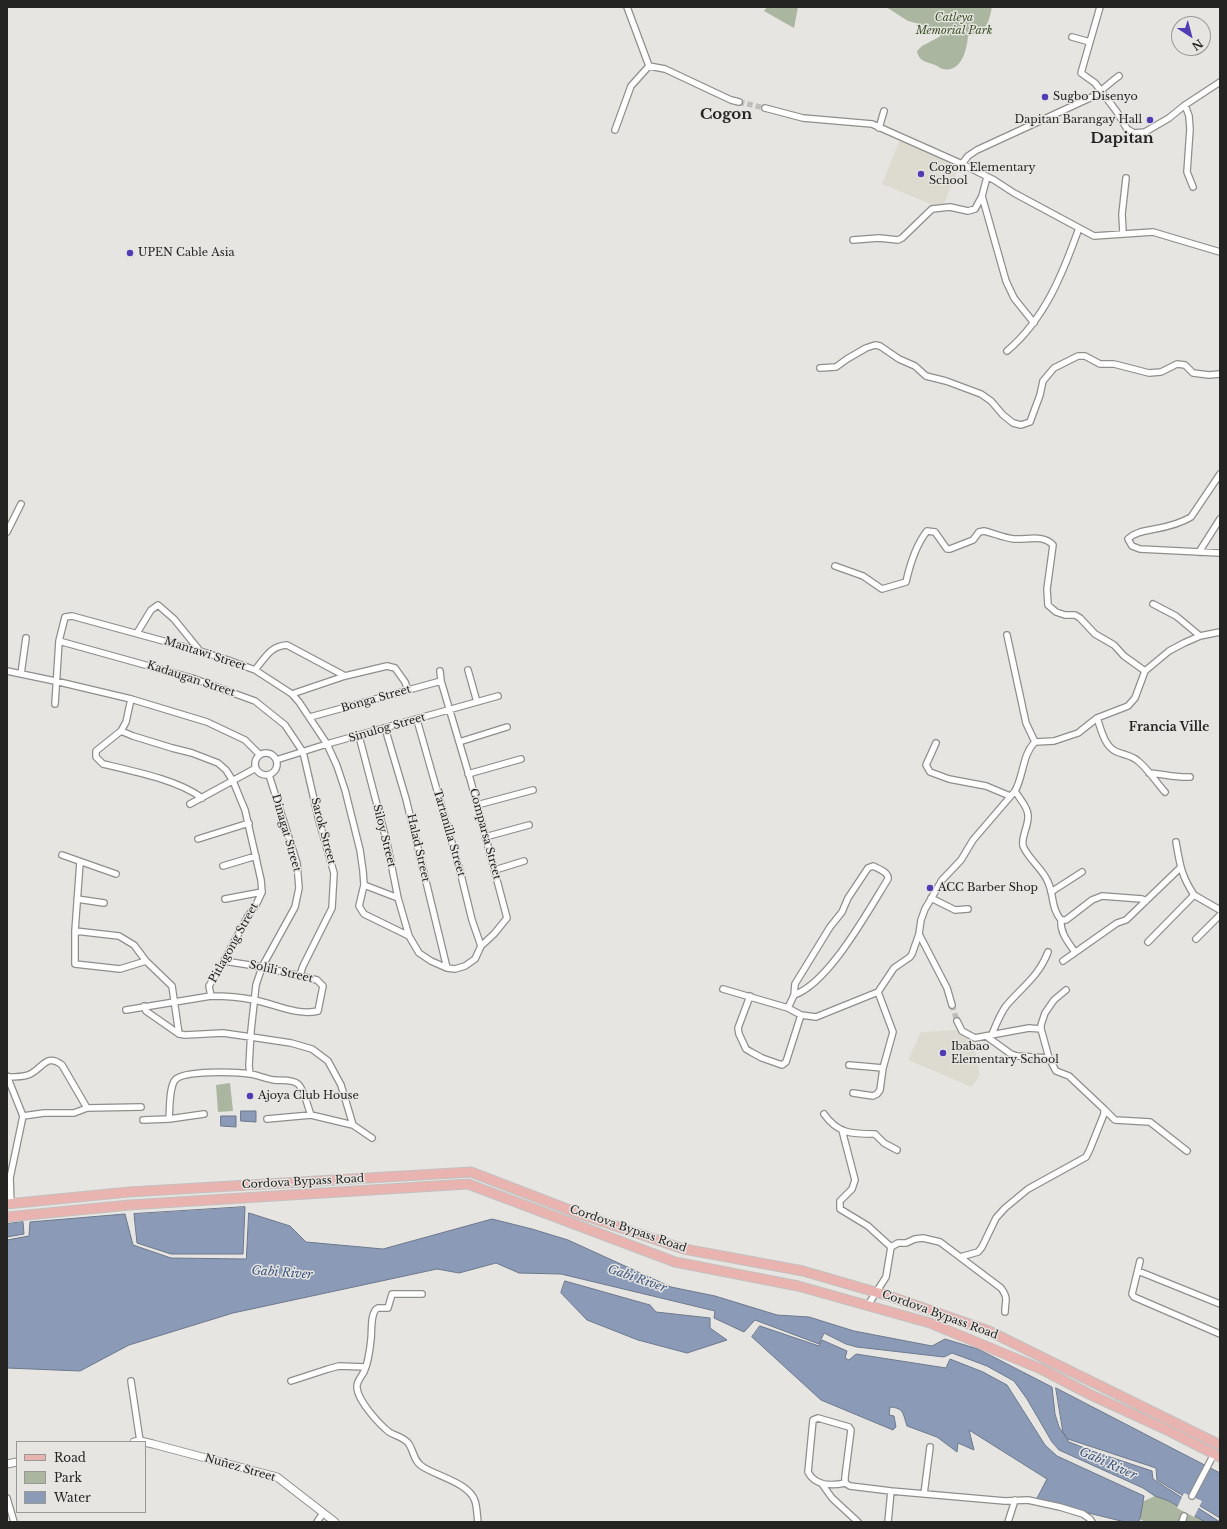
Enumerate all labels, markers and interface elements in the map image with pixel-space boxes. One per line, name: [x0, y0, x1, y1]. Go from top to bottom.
park label: Catleya Memorial Park: [916, 11, 992, 37]
north arrow: [1171, 16, 1211, 56]
text: N: [1189, 36, 1206, 54]
place label: Sugbo Disenyo: [1053, 90, 1138, 104]
marker: Sugbo Disenyo: [1040, 92, 1050, 102]
district label: Cogon: [700, 106, 752, 124]
place label: Dapitan Barangay Hall: [1015, 113, 1142, 127]
marker: Dapitan Barangay Hall: [1145, 115, 1155, 125]
district label: Dapitan: [1090, 130, 1154, 148]
place label: Cogon Elementary School: [929, 161, 1036, 187]
marker: Cogon Elementary School: [916, 169, 926, 179]
place label: UPEN Cable Asia: [138, 246, 235, 260]
marker: UPEN Cable Asia: [125, 248, 135, 258]
street label: Mantawi Street: [163, 635, 247, 673]
street label: Kadaugan Street: [145, 658, 237, 700]
street label: Bonga Street: [340, 683, 412, 715]
street label: Sinulog Street: [347, 711, 427, 745]
district label: Francia Ville: [1129, 721, 1209, 735]
street label: Comparsa Street: [466, 787, 504, 881]
street label: Tartanilla Street: [430, 788, 468, 878]
street label: Dinagat Street: [269, 793, 303, 873]
street label: Sarok Street: [308, 796, 338, 866]
street label: Siloy Street: [370, 803, 398, 869]
street label: Halad Street: [404, 813, 432, 883]
place label: ACC Barber Shop: [938, 881, 1038, 895]
marker: ACC Barber Shop: [925, 883, 935, 893]
street label: Pitlagong Street: [207, 901, 261, 985]
street label: Solili Street: [248, 958, 314, 986]
place label: Ibabao Elementary School: [951, 1040, 1059, 1066]
marker: Ibabao Elementary School: [938, 1048, 948, 1058]
place label: Ajoya Club House: [258, 1089, 359, 1103]
marker: Ajoya Club House: [245, 1091, 255, 1101]
street label: Cordova Bypass Road: [241, 1172, 365, 1192]
street label: Cordova Bypass Road: [568, 1203, 688, 1255]
water label: Gabi River: [606, 1262, 668, 1296]
water label: Gabi River: [251, 1264, 313, 1282]
street label: Cordova Bypass Road: [880, 1288, 1000, 1342]
legend: [16, 1441, 146, 1513]
water label: Gabi River: [1077, 1445, 1139, 1483]
text: Road: [54, 1450, 86, 1465]
street label: Nuñez Street: [203, 1452, 277, 1484]
text: Park: [54, 1470, 82, 1485]
text: Water: [54, 1490, 91, 1505]

